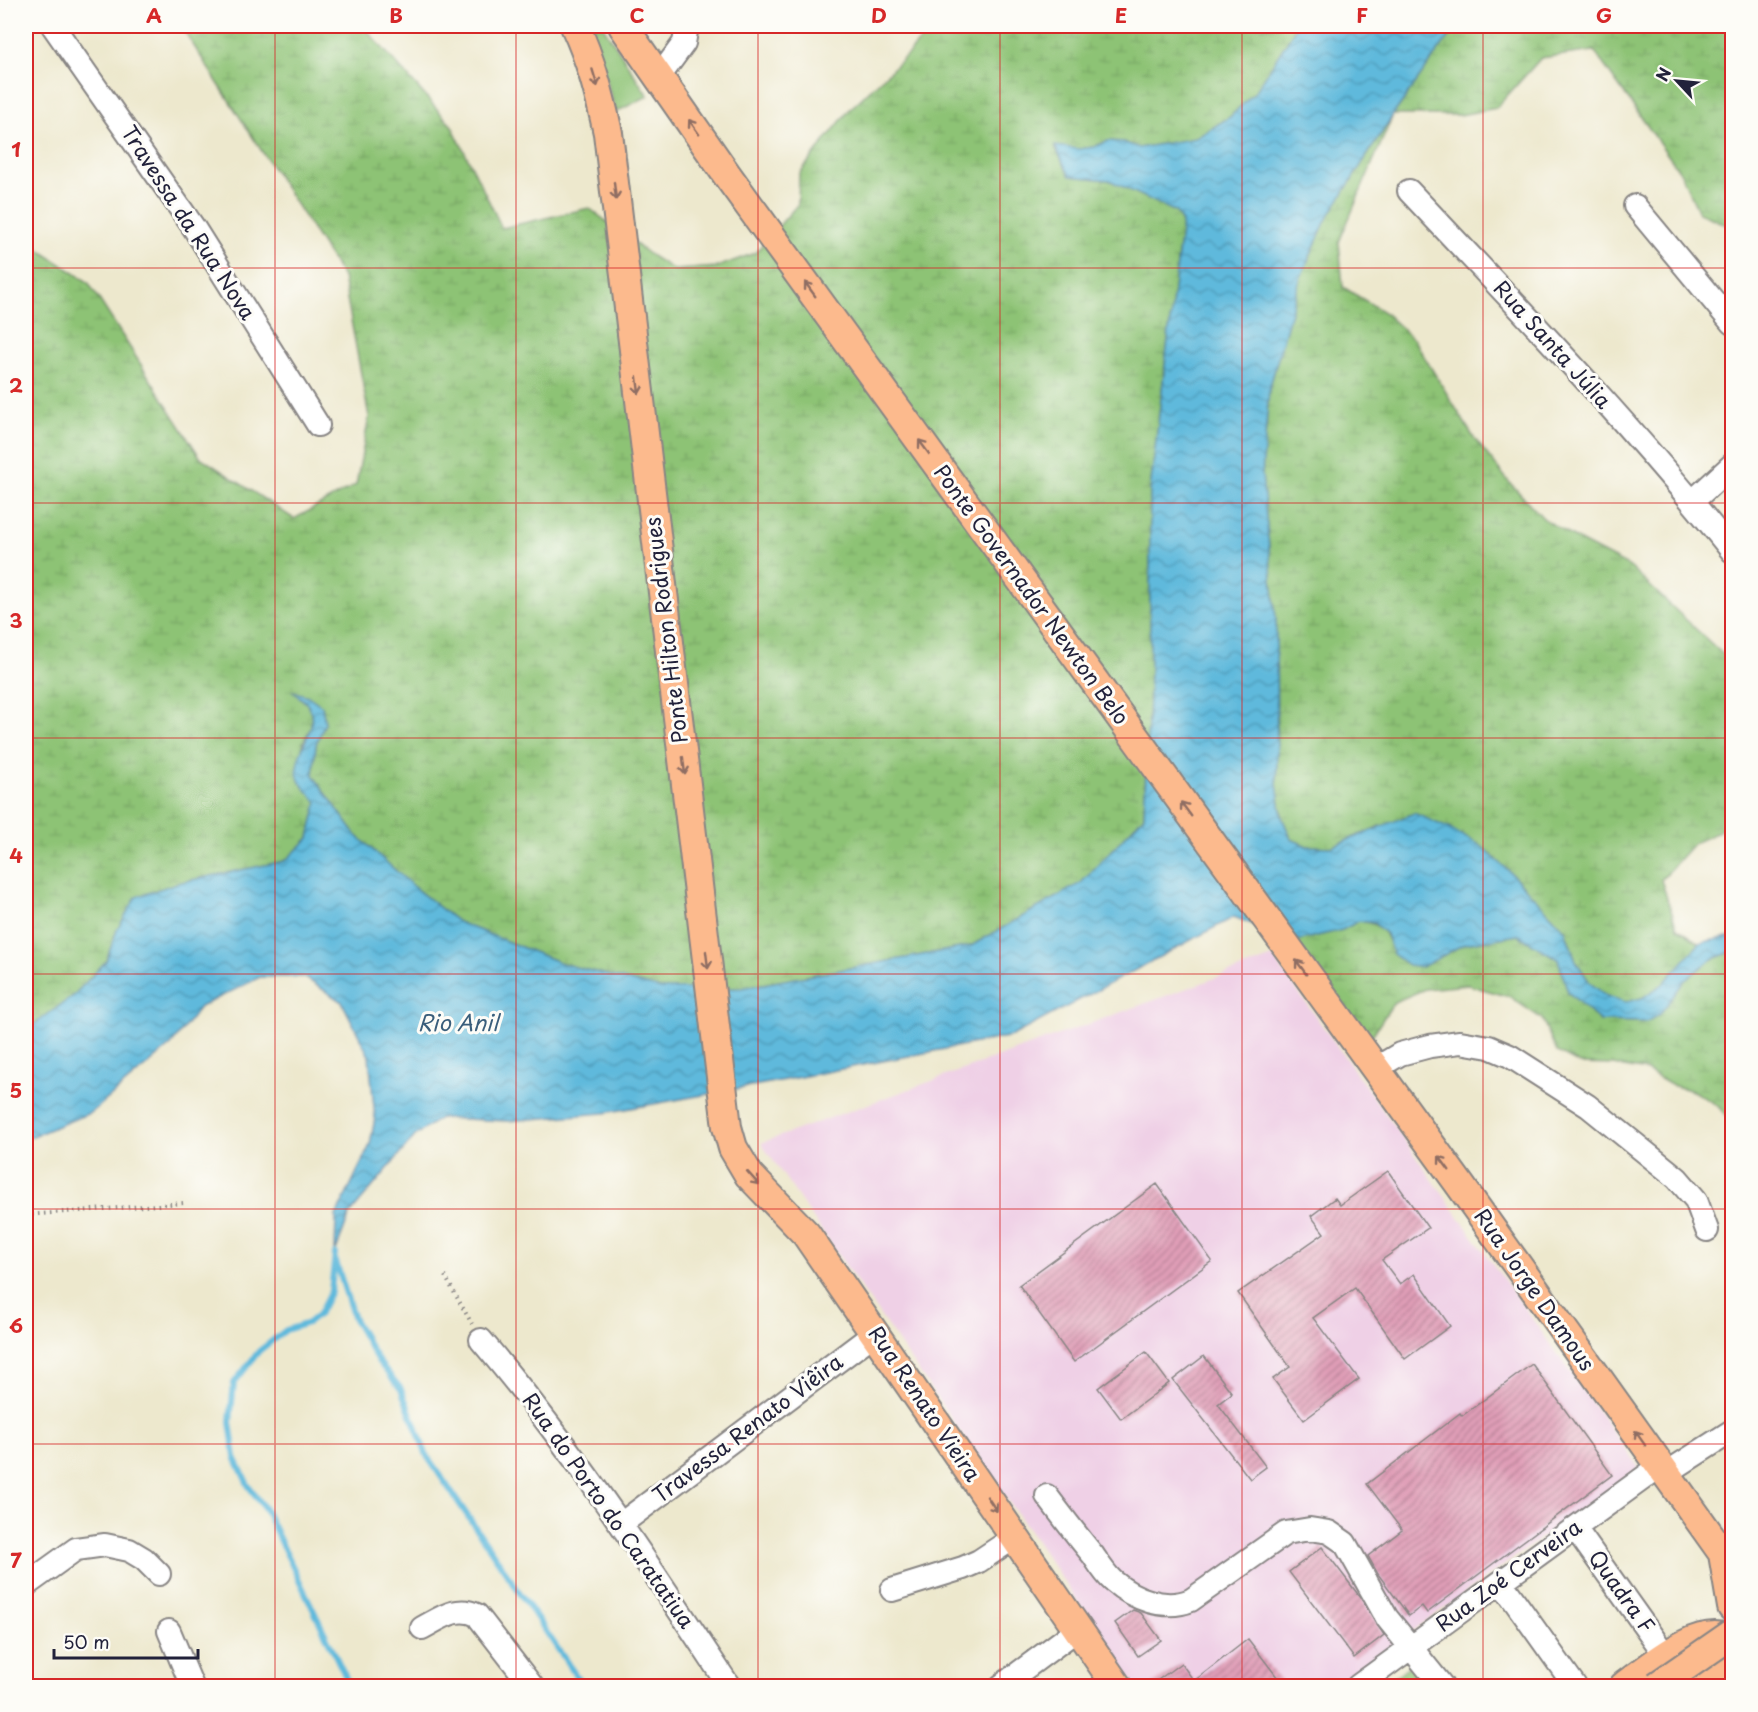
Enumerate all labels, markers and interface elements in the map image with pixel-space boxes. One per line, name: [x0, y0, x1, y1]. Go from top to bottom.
text: A: [146, 0, 162, 30]
text: B: [389, 0, 403, 30]
text: C: [629, 0, 645, 30]
text: D: [871, 0, 887, 30]
text: E: [1115, 0, 1127, 30]
text: F: [1356, 0, 1368, 30]
text: G: [1596, 0, 1612, 30]
north arrow: [1647, 51, 1707, 111]
text: N: [1649, 63, 1676, 85]
one-way arrow: [590, 68, 601, 87]
street label: Travessa da Rua Nova: [115, 118, 265, 326]
one-way arrow: [688, 119, 700, 136]
text: 1: [11, 134, 21, 164]
one-way arrow: [609, 181, 620, 201]
street label: Rua Santa Júlia: [1487, 272, 1620, 416]
one-way arrow: [804, 282, 816, 298]
text: 2: [9, 370, 23, 400]
one-way arrow: [633, 374, 644, 394]
one-way arrow: [918, 440, 930, 456]
street label: Ponte Governador Newton Belo: [927, 457, 1138, 731]
street label: Ponte Hilton Rodrigues: [635, 515, 695, 745]
text: 3: [9, 605, 23, 635]
one-way arrow: [679, 756, 690, 775]
one-way arrow: [1180, 802, 1192, 818]
text: 4: [9, 840, 23, 870]
one-way arrow: [702, 949, 713, 969]
one-way arrow: [1295, 959, 1307, 975]
water label: Rio Anil: [418, 1005, 501, 1038]
text: 5: [10, 1075, 22, 1105]
one-way arrow: [1437, 1156, 1450, 1172]
one-way arrow: [746, 1170, 760, 1185]
street label: Rua Jorge Damous: [1468, 1201, 1604, 1377]
text: 6: [9, 1310, 23, 1340]
street label: Rua Renato Vieira: [862, 1319, 990, 1488]
street label: Travessa Renato Viêira: [645, 1345, 849, 1510]
street label: Rua do Porto do Caratatiua: [516, 1385, 704, 1635]
one-way arrow: [1634, 1431, 1646, 1447]
one-way arrow: [986, 1495, 998, 1512]
street label: Rua Zoé Cerveira: [1428, 1510, 1588, 1639]
street label: Quadra F: [1582, 1543, 1664, 1639]
text: 7: [10, 1545, 22, 1575]
scale bar: [54, 1622, 198, 1660]
text: 50 m: [63, 1628, 110, 1655]

